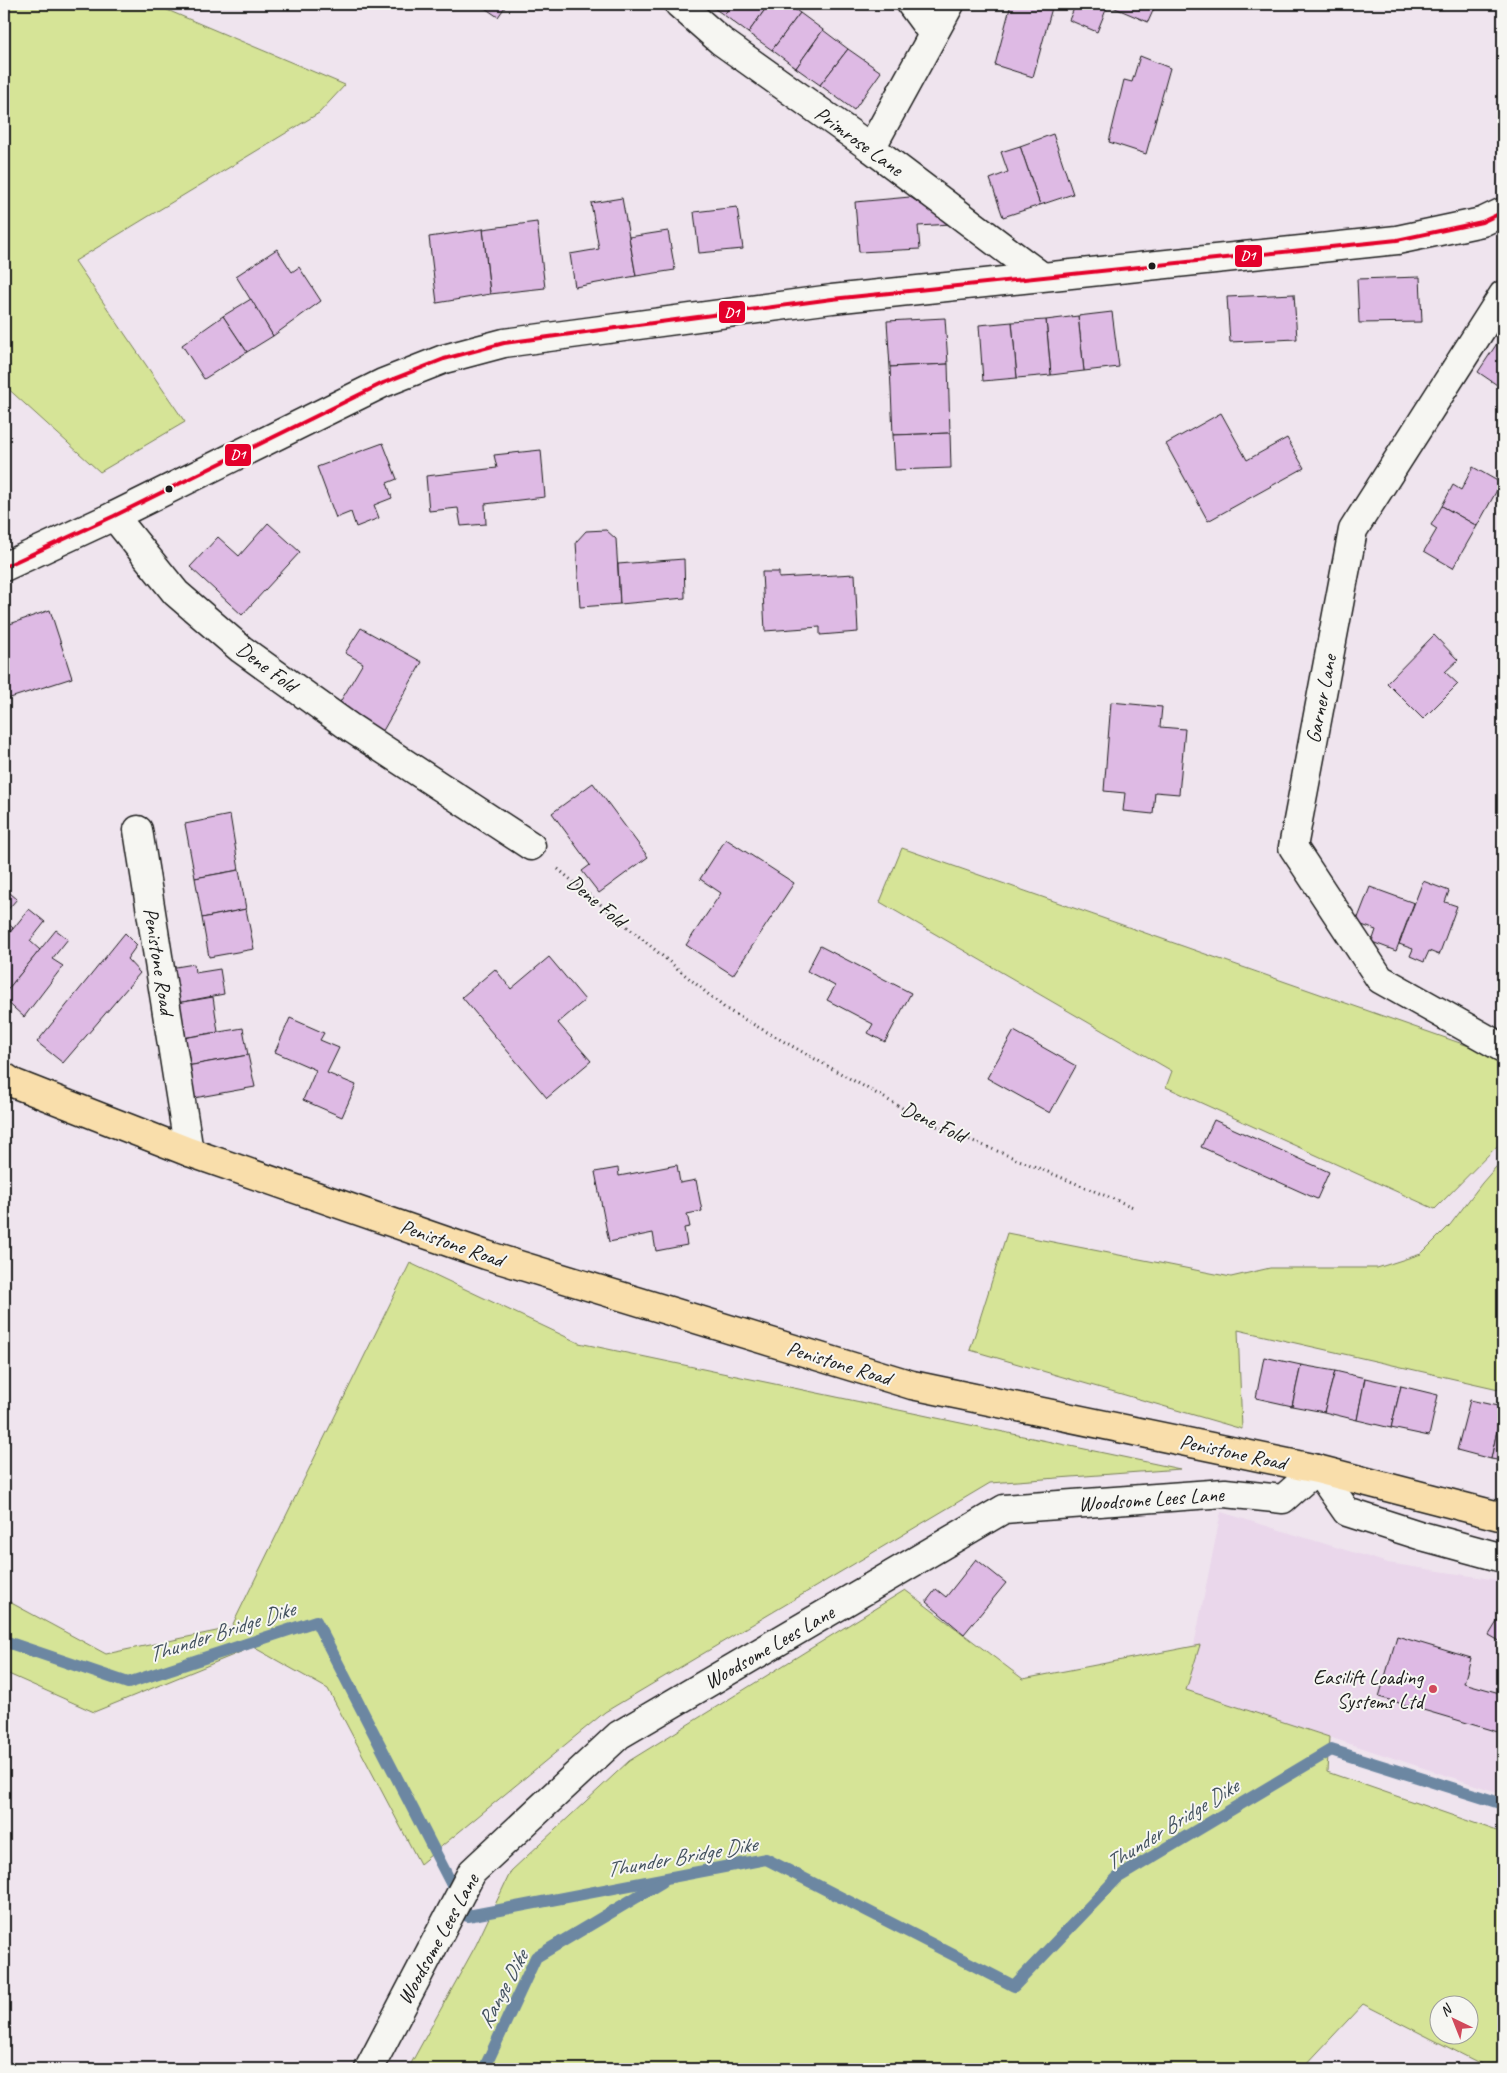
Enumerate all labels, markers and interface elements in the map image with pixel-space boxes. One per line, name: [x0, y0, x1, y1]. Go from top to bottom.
street label: Primrose Lane: [810, 100, 909, 182]
line badge: D1: [1234, 244, 1263, 268]
text: D1: [1241, 247, 1257, 264]
unlabelled marker: [1147, 261, 1157, 271]
line badge: D1: [718, 300, 746, 324]
text: D1: [725, 304, 741, 321]
line badge: D1: [224, 443, 252, 467]
text: D1: [231, 446, 247, 463]
unlabelled marker: [164, 484, 174, 494]
street label: Dene Fold: [232, 636, 305, 700]
street label: Garner Lane: [1300, 650, 1343, 746]
street label: Dene Fold: [562, 869, 634, 935]
street label: Penistone Road: [138, 906, 181, 1020]
street label: Dene Fold: [897, 1095, 973, 1150]
street label: Penistone Road: [397, 1213, 511, 1274]
street label: Penistone Road: [784, 1335, 898, 1392]
street label: Penistone Road: [1178, 1428, 1292, 1477]
street label: Woodsome Lees Lane: [1077, 1481, 1226, 1517]
water label: Thunder Bridge Dike: [145, 1594, 301, 1669]
street label: Woodsome Lees Lane: [699, 1599, 840, 1695]
place label: Easilift Loading Systems Ltd: [1313, 1664, 1427, 1714]
marker: Easilift Loading Systems Ltd: [1427, 1683, 1439, 1695]
water label: Thunder Bridge Dike: [1100, 1771, 1246, 1877]
water label: Thunder Bridge Dike: [604, 1829, 761, 1884]
street label: Woodsome Lees Lane: [391, 1868, 485, 2009]
water label: Range Dike: [471, 1943, 537, 2033]
north arrow: [1430, 1996, 1480, 2046]
text: N: [1437, 2000, 1456, 2020]

